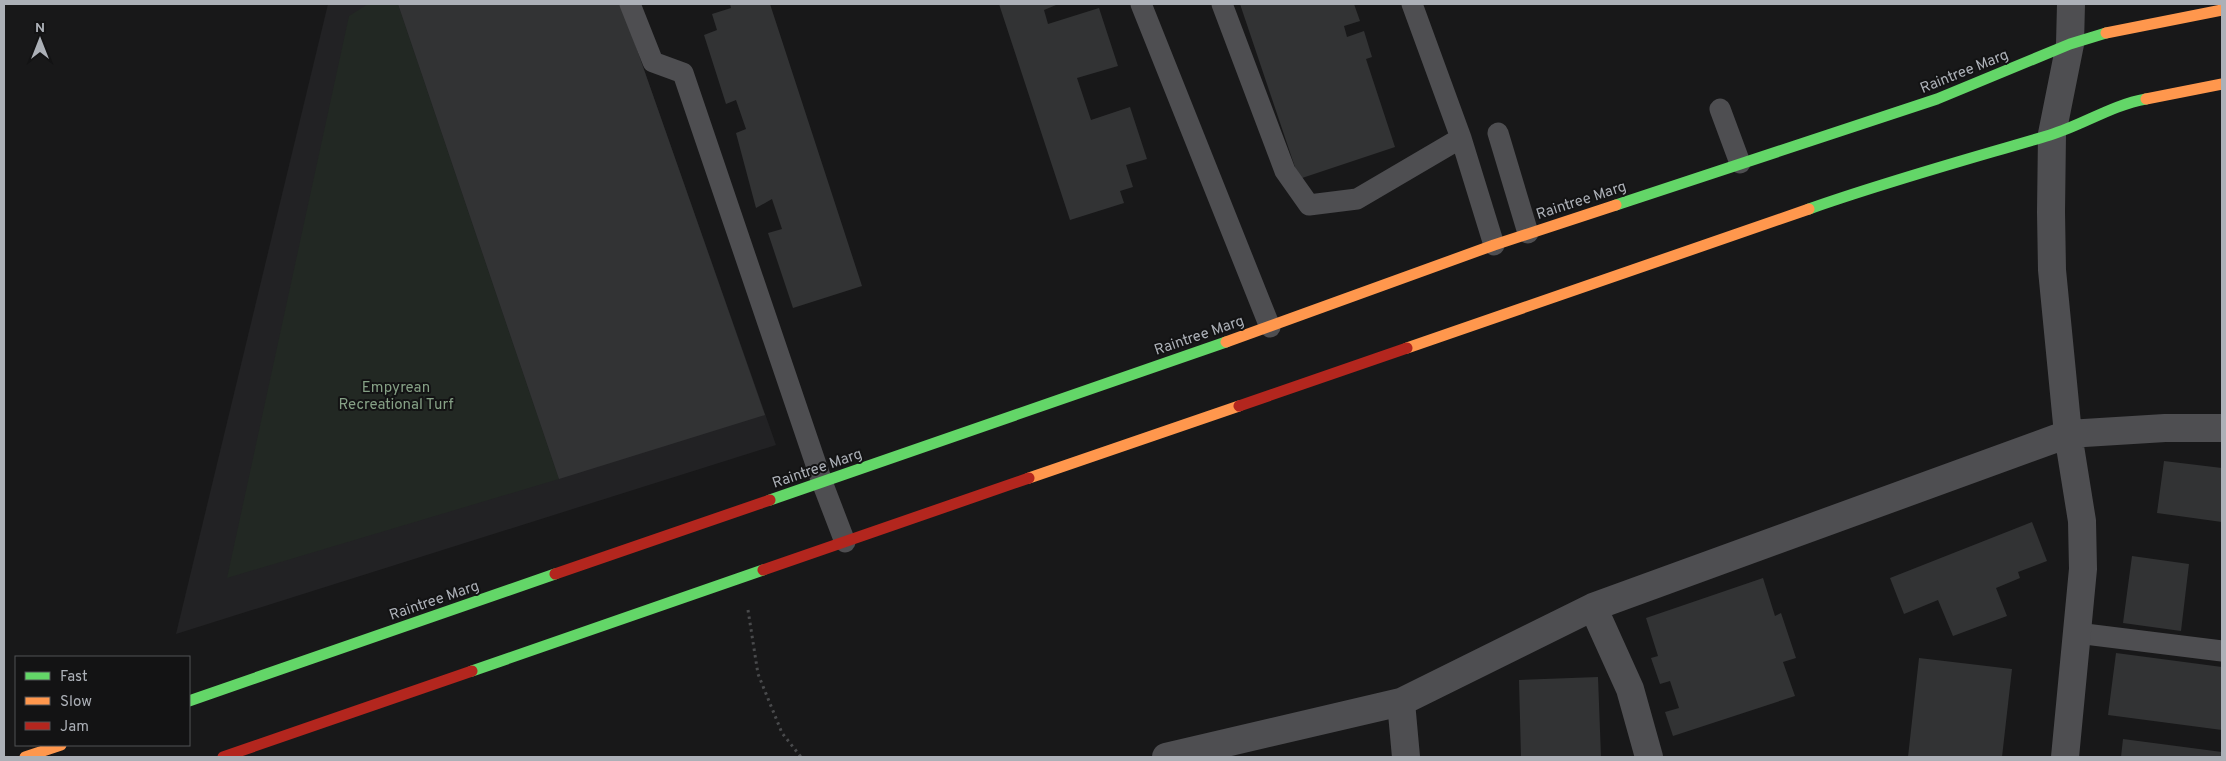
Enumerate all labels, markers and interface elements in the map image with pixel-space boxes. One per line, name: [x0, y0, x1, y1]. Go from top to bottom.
north arrow: [15, 15, 65, 65]
text: N: [35, 20, 45, 37]
street label: Raintree Marg: [1918, 46, 2012, 99]
street label: Raintree Marg: [1534, 178, 1629, 225]
street label: Raintree Marg: [1152, 312, 1247, 361]
park label: Empyrean Recreational Turf: [339, 379, 453, 415]
street label: Raintree Marg: [770, 445, 865, 494]
street label: Raintree Marg: [387, 577, 482, 626]
legend: [15, 656, 190, 746]
text: Fast: [60, 668, 88, 687]
text: Slow: [60, 693, 92, 712]
text: Jam: [60, 718, 89, 737]

